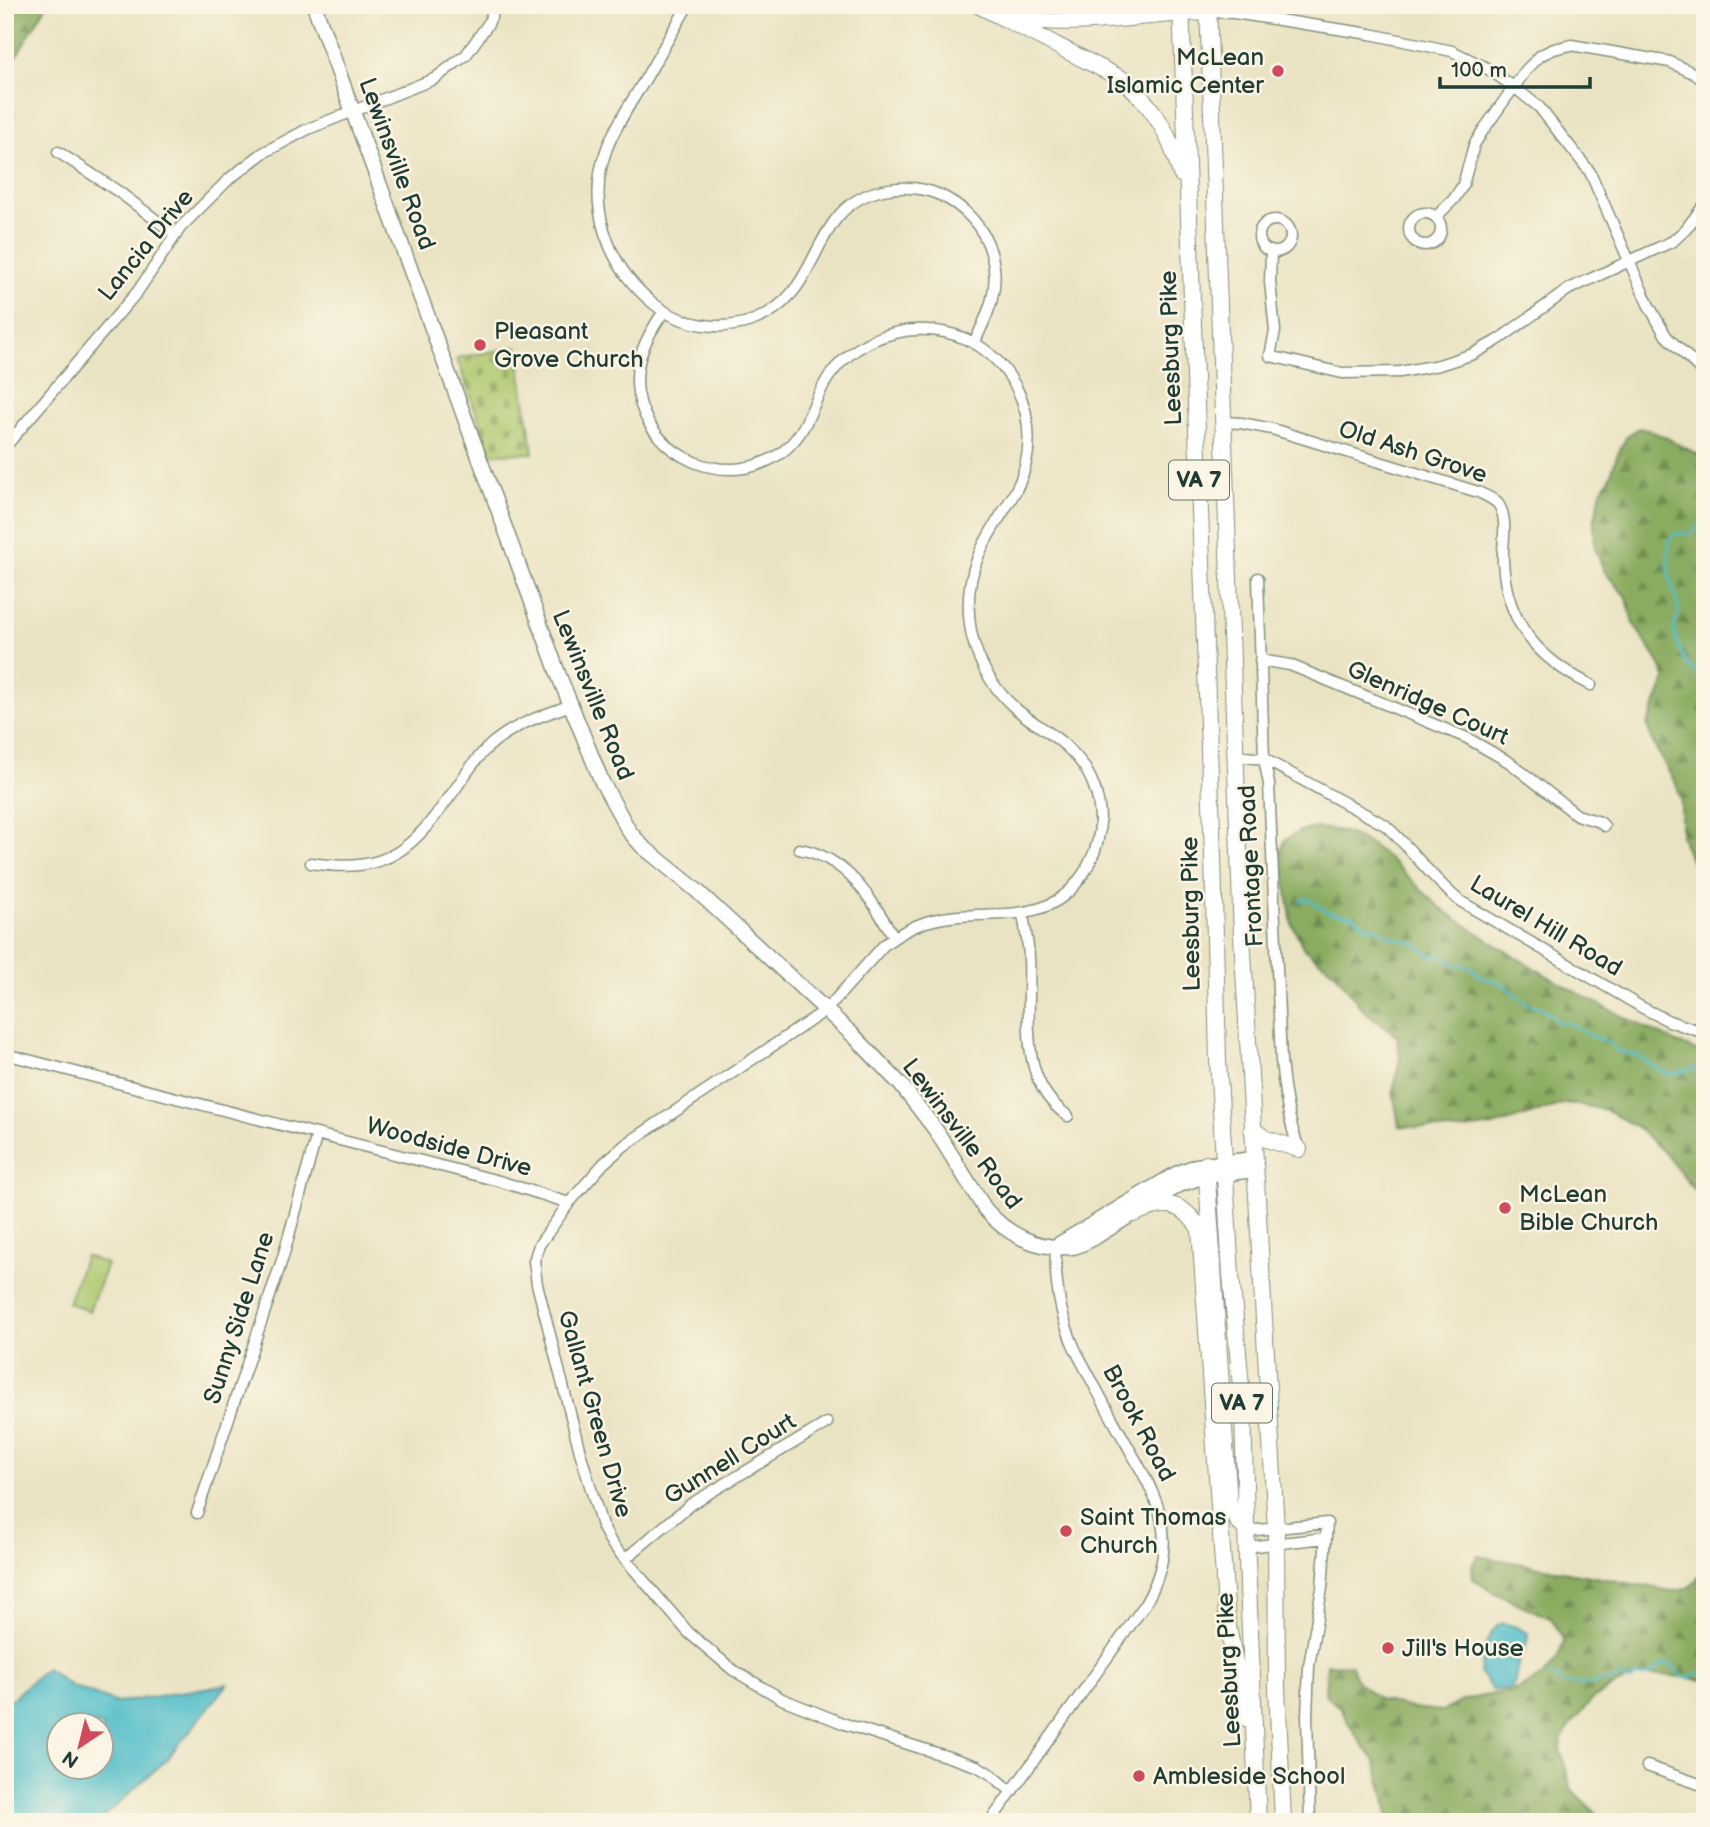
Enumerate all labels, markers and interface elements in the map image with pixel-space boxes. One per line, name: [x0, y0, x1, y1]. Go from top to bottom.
place label: McLean Islamic Center: [1107, 43, 1264, 100]
scale bar: [1440, 46, 1591, 90]
text: 100 m: [1451, 58, 1507, 83]
marker: McLean Islamic Center: [1270, 63, 1286, 79]
street label: Lewinsville Road: [352, 74, 442, 254]
street label: Lancia Drive: [92, 183, 200, 307]
street label: Leesburg Pike: [1154, 270, 1188, 426]
place label: Pleasant Grove Church: [494, 317, 643, 374]
marker: Pleasant Grove Church: [472, 337, 488, 353]
street label: Old Ash Grove: [1335, 414, 1491, 490]
road number: VA 7: [1169, 460, 1229, 500]
street label: Lewinsville Road: [546, 606, 640, 784]
street label: Glenridge Court: [1343, 654, 1514, 752]
street label: Frontage Road: [1232, 784, 1270, 948]
street label: Leesburg Pike: [1175, 836, 1207, 992]
street label: Laurel Hill Road: [1465, 869, 1627, 983]
street label: Lewinsville Road: [896, 1053, 1028, 1215]
street label: Woodside Drive: [363, 1111, 535, 1183]
place label: McLean Bible Church: [1519, 1180, 1658, 1237]
marker: McLean Bible Church: [1497, 1200, 1513, 1216]
street label: Sunny Side Lane: [198, 1228, 280, 1408]
street label: Gallant Green Drive: [552, 1307, 638, 1521]
street label: Brook Road: [1096, 1360, 1182, 1486]
road number: VA 7: [1212, 1384, 1272, 1422]
street label: Gunnell Court: [659, 1407, 802, 1511]
place label: Saint Thomas Church: [1080, 1503, 1226, 1560]
marker: Saint Thomas Church: [1058, 1523, 1074, 1539]
street label: Leesburg Pike: [1210, 1592, 1248, 1748]
place label: Jill's House: [1402, 1634, 1524, 1663]
marker: Jill's House: [1380, 1640, 1396, 1656]
north arrow: [46, 1712, 116, 1782]
text: N: [59, 1745, 84, 1772]
place label: Ambleside School: [1153, 1762, 1345, 1791]
marker: Ambleside School: [1131, 1768, 1147, 1784]

